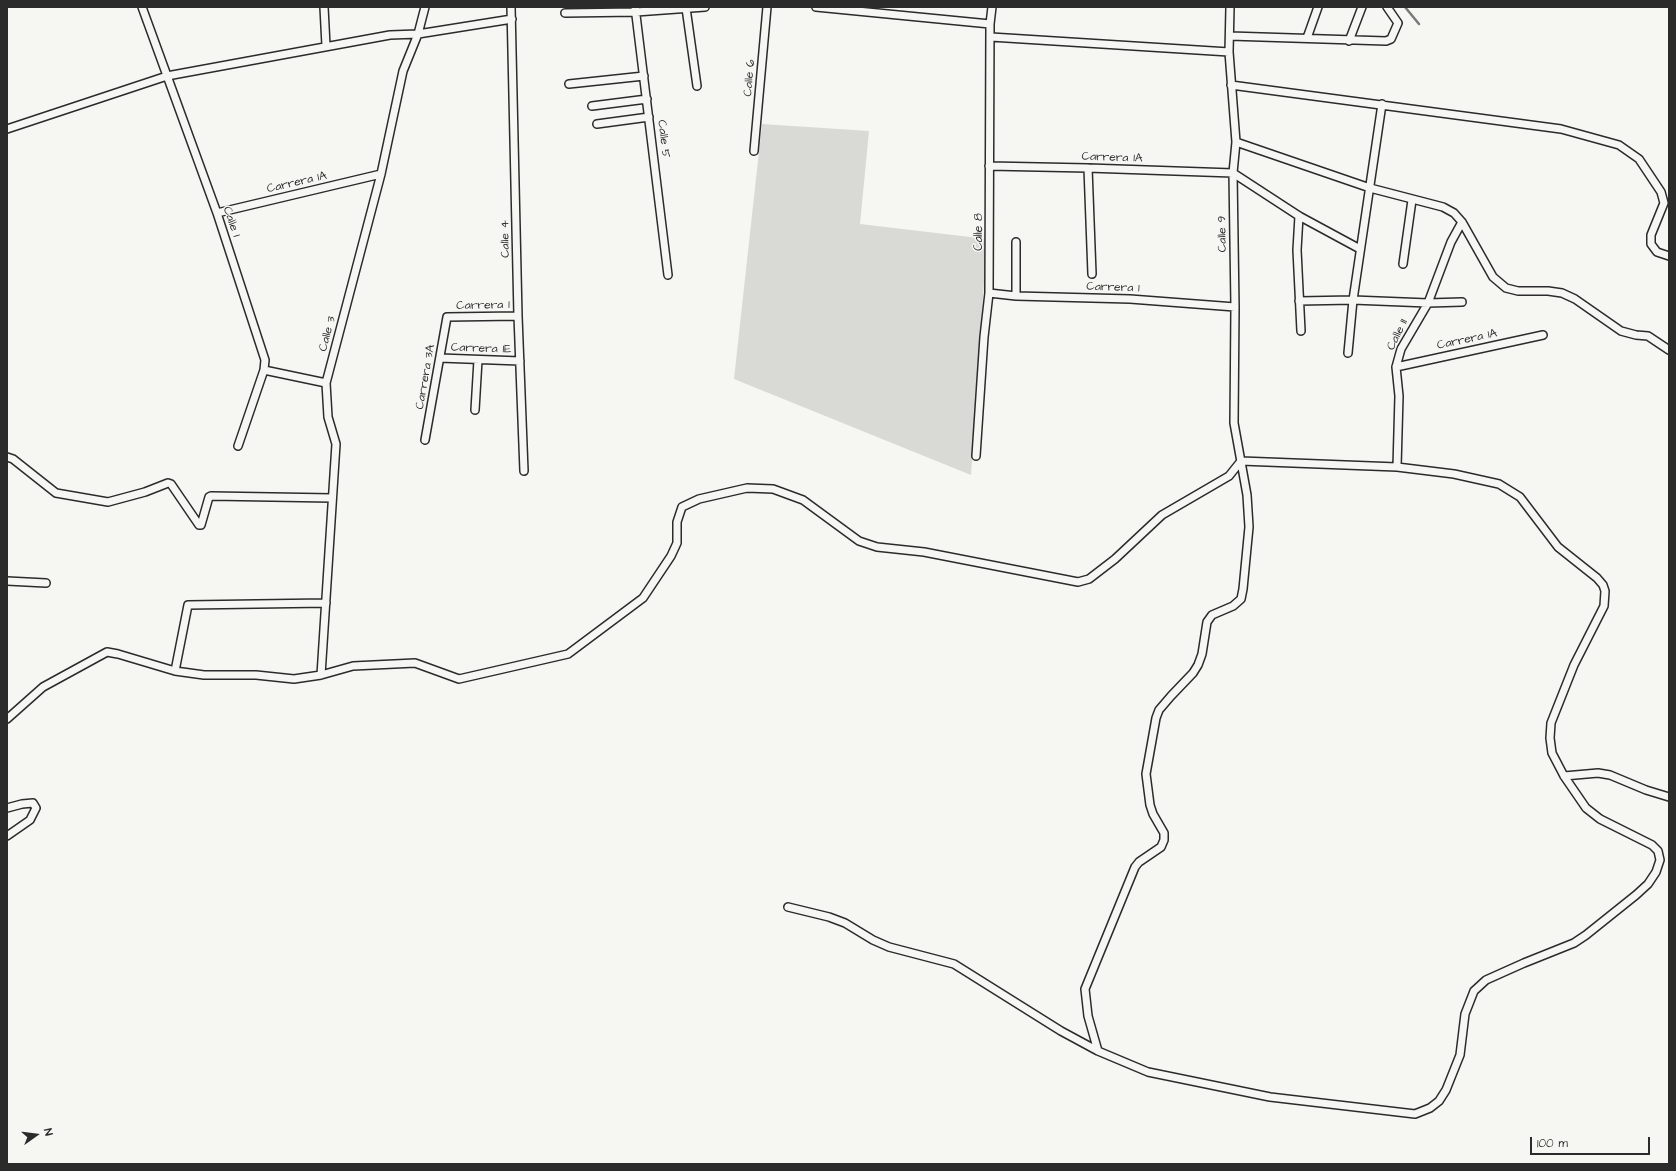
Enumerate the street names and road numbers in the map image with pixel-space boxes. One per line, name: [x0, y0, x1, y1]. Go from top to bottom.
street label: Calle 6: [741, 59, 759, 97]
street label: Calle 5: [654, 119, 672, 159]
street label: Carrera 1A: [1081, 150, 1143, 166]
street label: Carrera 1A: [266, 169, 328, 197]
street label: Calle 1: [219, 205, 243, 239]
street label: Calle 8: [972, 213, 986, 251]
street label: Calle 9: [1215, 216, 1231, 252]
street label: Calle 4: [498, 220, 514, 258]
street label: Carrera 1: [1086, 280, 1140, 296]
street label: Carrera 1: [456, 298, 510, 314]
street label: Calle 3: [316, 315, 340, 353]
street label: Calle 11: [1384, 317, 1412, 353]
street label: Carrera 1A: [1436, 327, 1498, 353]
street label: Carrera 1E: [451, 341, 511, 357]
street label: Carrera 3A: [413, 343, 439, 411]

